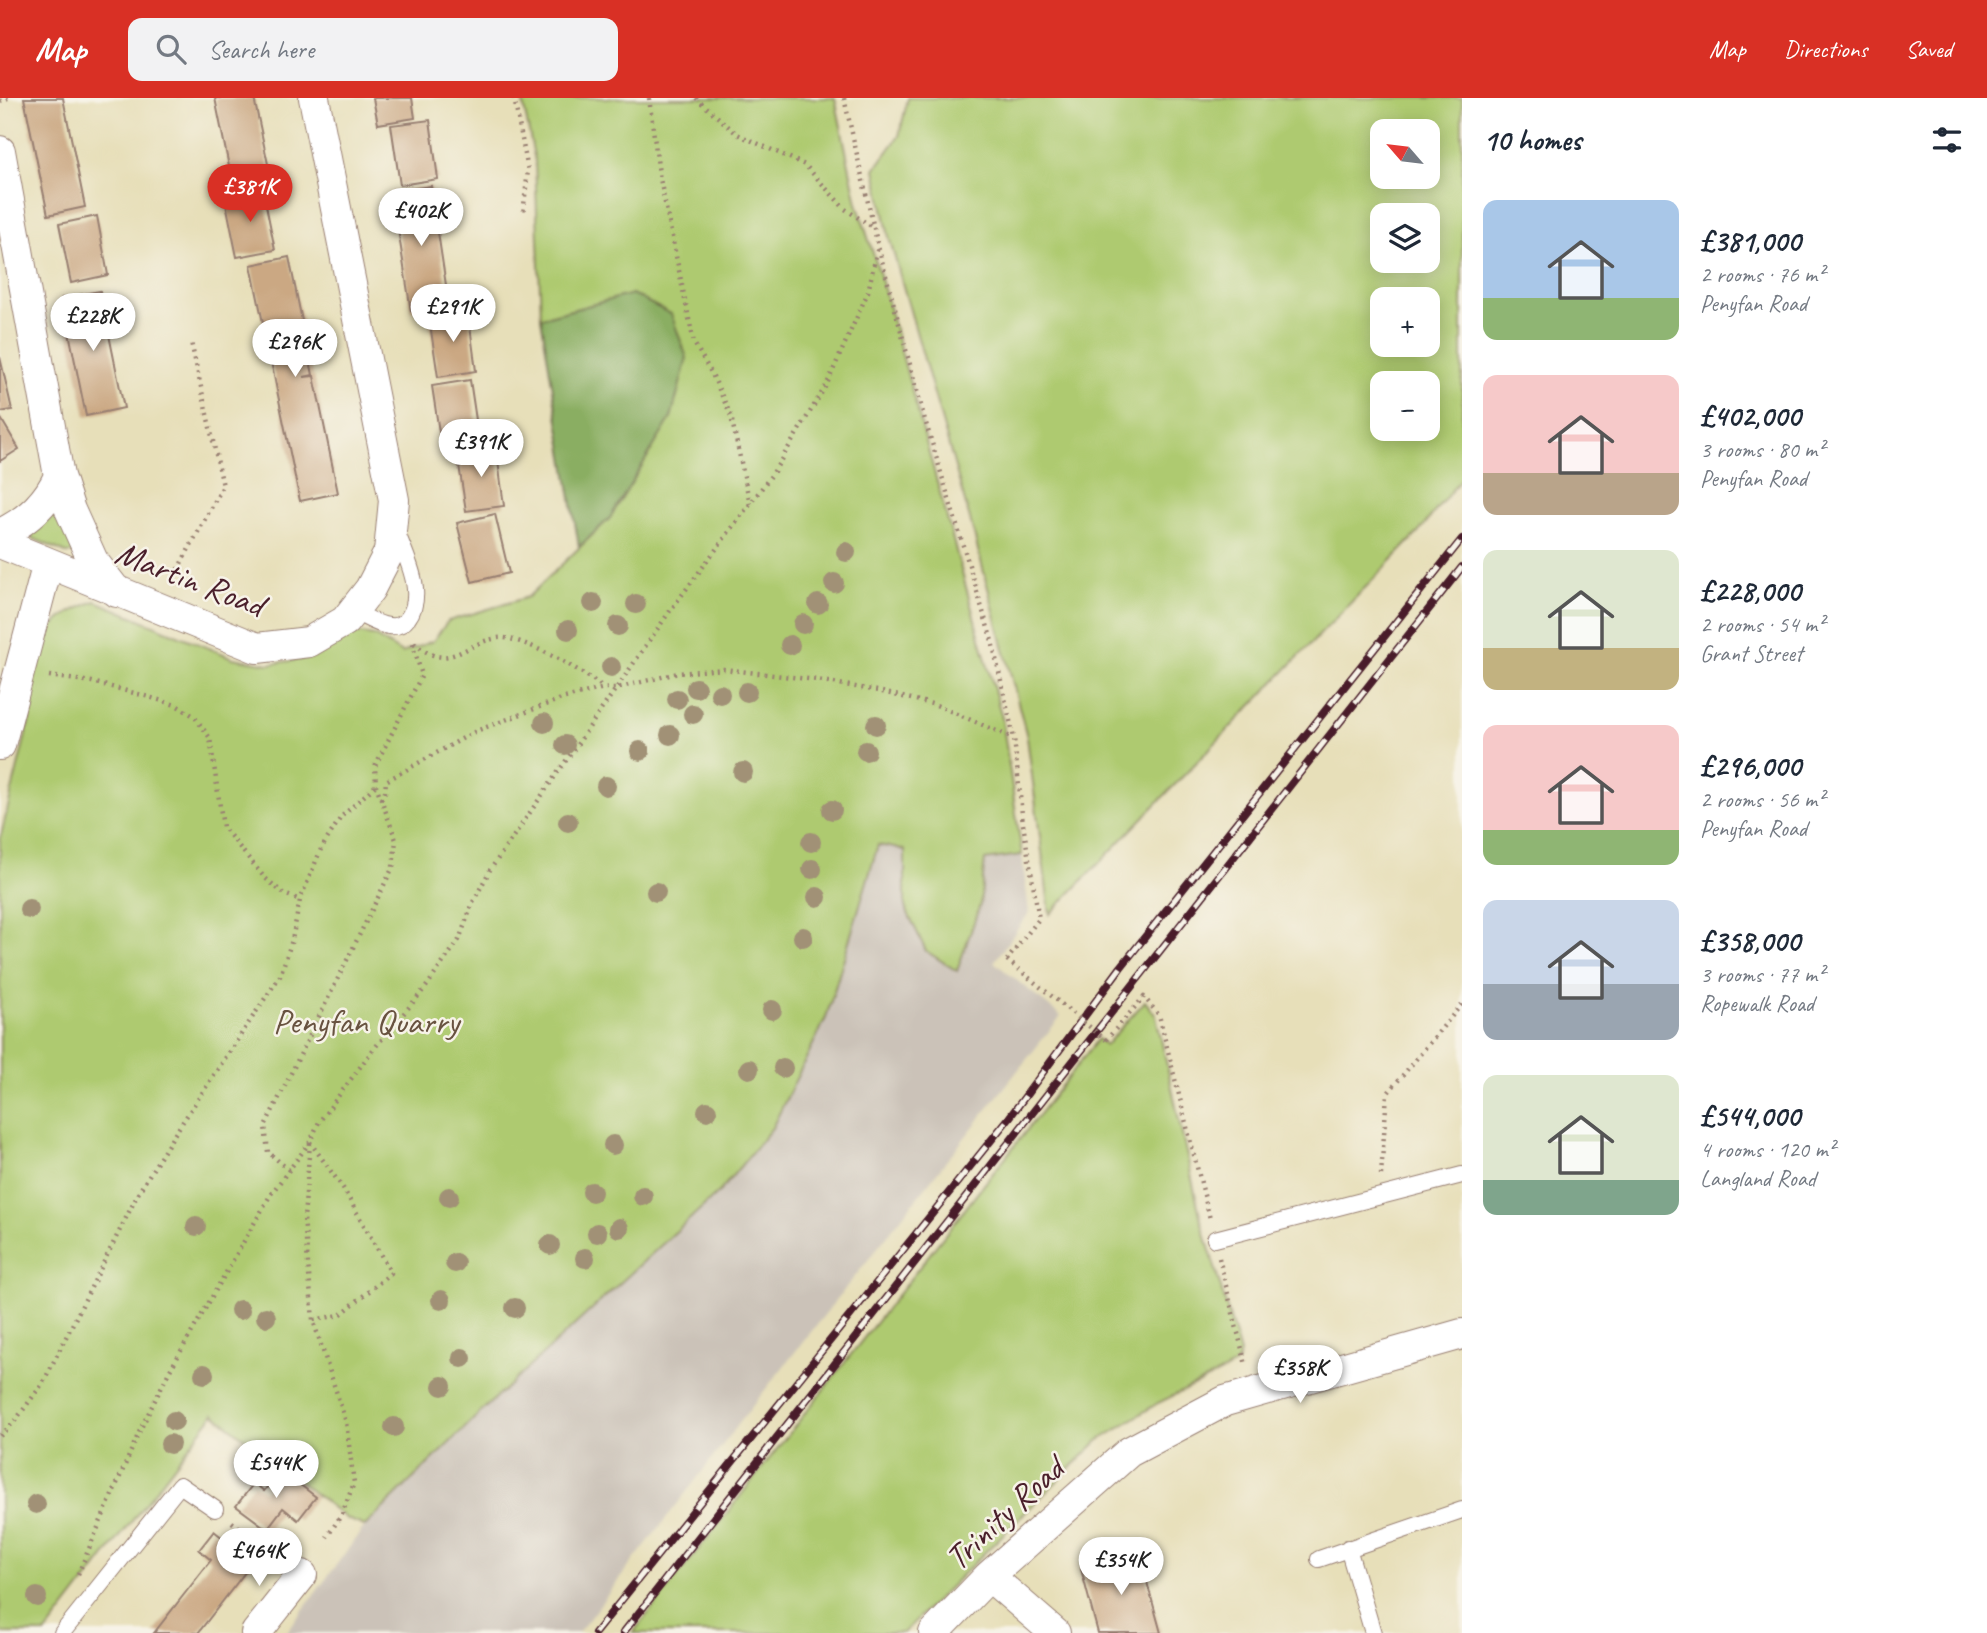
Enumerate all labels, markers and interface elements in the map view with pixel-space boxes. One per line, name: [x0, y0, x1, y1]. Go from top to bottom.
search box: [128, 18, 618, 81]
text: Map: [35, 28, 86, 70]
icon: search: [152, 30, 190, 68]
text: Search here: [208, 33, 314, 66]
text: Map: [1709, 34, 1746, 64]
text: Directions: [1784, 34, 1867, 64]
text: Saved: [1905, 34, 1952, 64]
north arrow: [1370, 119, 1440, 189]
map controls: [1370, 119, 1440, 441]
text: 10 homes: [1483, 121, 1581, 159]
icon: filters: [1928, 121, 1966, 159]
pin: £381K: [201, 164, 299, 224]
text: £381K: [223, 172, 277, 201]
pin: £402K: [372, 188, 470, 248]
text: £402K: [394, 196, 448, 225]
button: layers: [1370, 203, 1440, 273]
text: £381,000: [1700, 222, 1800, 260]
icon: home: [1539, 228, 1623, 312]
text: 2 rooms · 76 m²: [1700, 260, 1824, 289]
pin: £291K: [404, 285, 502, 344]
button: +: [1370, 287, 1440, 357]
text: Penyfan Road: [1700, 289, 1807, 318]
text: £291K: [427, 292, 479, 321]
pin: £228K: [44, 294, 142, 353]
text: £228K: [66, 301, 120, 330]
pin: £296K: [246, 320, 344, 379]
text: £296K: [268, 327, 322, 356]
button: −: [1370, 371, 1440, 441]
text: £402,000: [1700, 397, 1800, 435]
icon: home: [1539, 403, 1623, 487]
pin: £391K: [432, 420, 530, 479]
text: £391K: [455, 427, 507, 456]
text: 3 rooms · 80 m²: [1700, 435, 1824, 464]
text: Penyfan Road: [1700, 464, 1807, 493]
street label: Martin Road: [109, 530, 275, 629]
text: £228,000: [1700, 572, 1800, 610]
icon: home: [1539, 578, 1623, 662]
text: 2 rooms · 54 m²: [1700, 610, 1824, 639]
text: Grant Street: [1700, 639, 1803, 668]
text: £296,000: [1700, 747, 1801, 785]
icon: home: [1539, 753, 1623, 837]
text: 2 rooms · 56 m²: [1700, 785, 1824, 814]
text: Penyfan Road: [1700, 814, 1807, 843]
text: £358,000: [1700, 922, 1800, 960]
icon: home: [1539, 928, 1623, 1012]
text: 3 rooms · 77 m²: [1700, 960, 1824, 989]
text: Ropewalk Road: [1700, 989, 1814, 1018]
park label: Penyfan Quarry: [273, 999, 462, 1044]
text: £544,000: [1700, 1097, 1800, 1135]
icon: home: [1539, 1103, 1623, 1187]
text: 4 rooms · 120 m²: [1700, 1135, 1835, 1164]
text: Langland Road: [1700, 1164, 1816, 1193]
pin: £358K: [1251, 1346, 1349, 1405]
text: £358K: [1274, 1353, 1326, 1382]
pin: £544K: [227, 1440, 325, 1500]
street label: Trinity Road: [935, 1443, 1077, 1580]
text: £544K: [250, 1448, 302, 1477]
pin: £464K: [210, 1528, 308, 1588]
text: £464K: [232, 1536, 286, 1565]
pin: £354K: [1072, 1538, 1170, 1597]
text: £354K: [1095, 1545, 1147, 1574]

